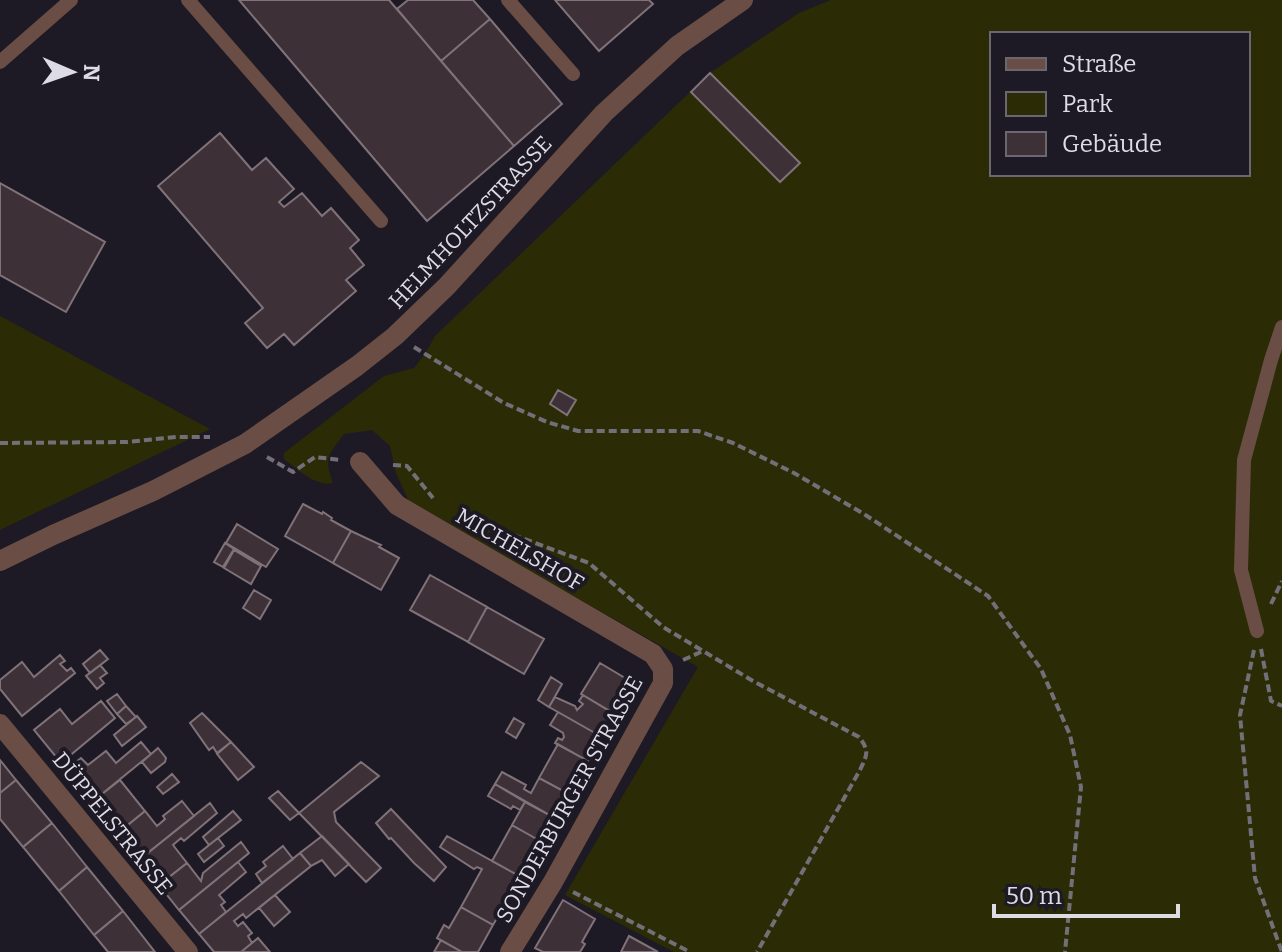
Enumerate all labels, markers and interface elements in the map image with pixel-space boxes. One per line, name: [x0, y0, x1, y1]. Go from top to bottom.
north arrow: [32, 32, 112, 112]
legend: [990, 32, 1250, 176]
text: Straße: [1062, 50, 1136, 78]
text: N: [78, 64, 105, 82]
text: Park: [1062, 90, 1113, 118]
street label: HELMHOLTZSTRASSE: [383, 130, 558, 314]
text: Gebäude: [1062, 130, 1162, 158]
street label: MICHELSHOF: [451, 502, 589, 597]
street label: SONDERBURGER STRASSE: [490, 671, 649, 927]
street label: DÜPPELSTRASSE: [47, 746, 178, 900]
scale bar: [994, 868, 1178, 918]
text: 50 m: [1006, 882, 1062, 910]

